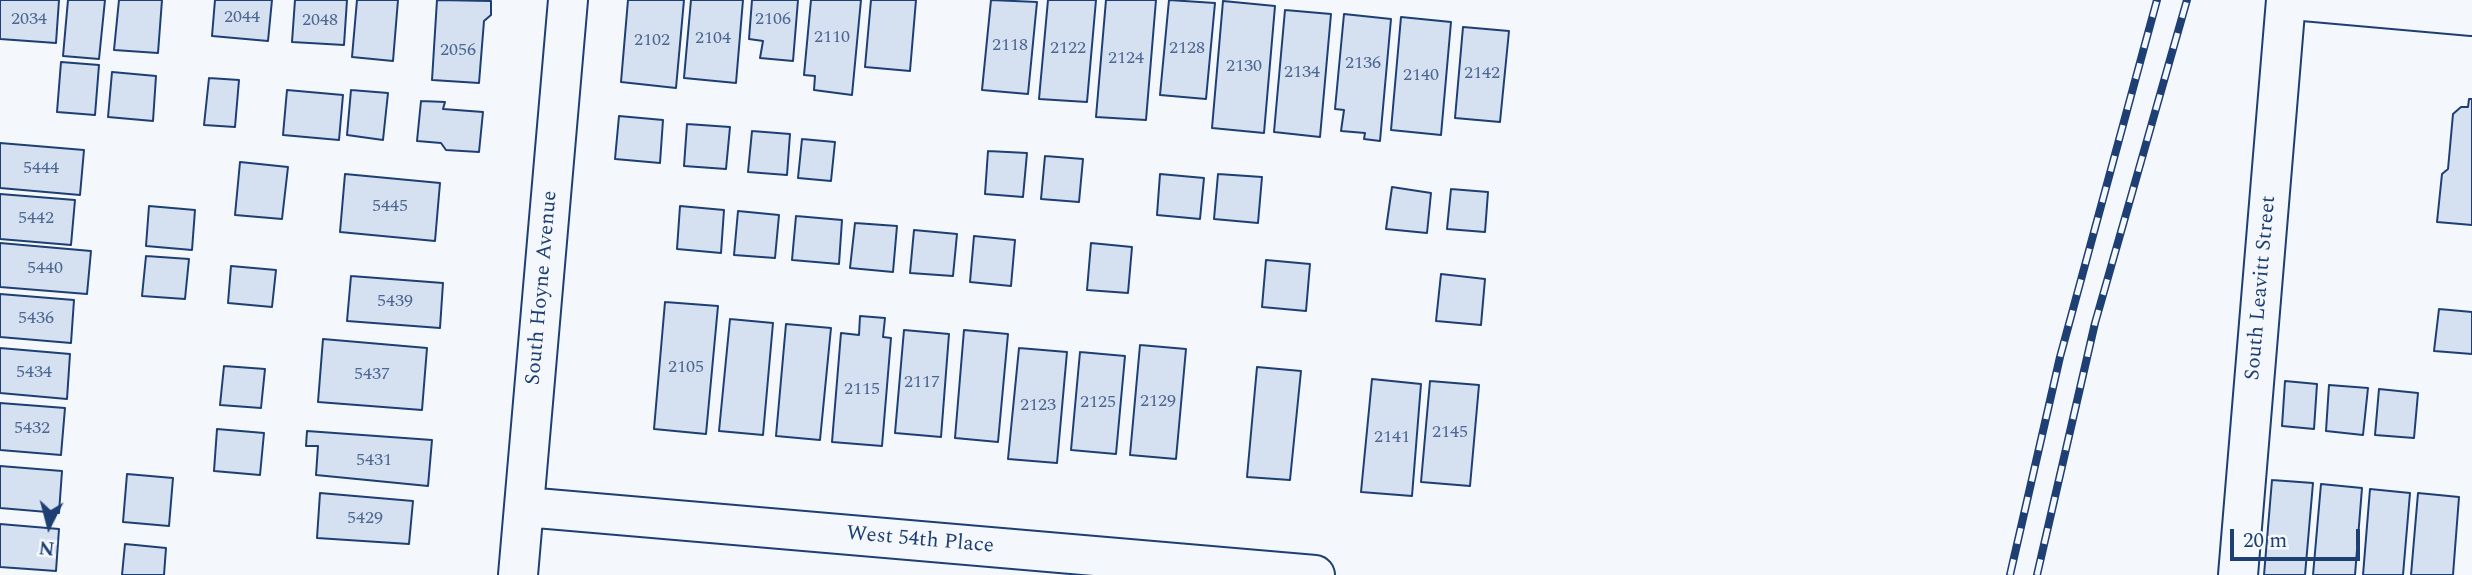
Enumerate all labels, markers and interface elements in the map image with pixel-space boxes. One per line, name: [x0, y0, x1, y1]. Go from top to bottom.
house number: 2044: [224, 7, 260, 29]
house number: 2034: [11, 9, 47, 31]
house number: 2106: [755, 9, 791, 31]
house number: 2048: [302, 10, 338, 32]
house number: 2110: [814, 27, 850, 49]
house number: 2104: [695, 28, 731, 50]
house number: 2102: [634, 30, 670, 52]
house number: 2118: [992, 35, 1028, 57]
house number: 2122: [1050, 38, 1086, 60]
house number: 2128: [1169, 38, 1205, 60]
house number: 2056: [440, 40, 476, 62]
house number: 2124: [1108, 48, 1144, 70]
house number: 2136: [1345, 53, 1381, 75]
house number: 2130: [1226, 56, 1262, 78]
house number: 2134: [1284, 62, 1320, 84]
house number: 2142: [1464, 63, 1500, 85]
house number: 2140: [1403, 65, 1439, 87]
house number: 5444: [23, 158, 59, 180]
street label: South Hoyne Avenue: [522, 190, 564, 386]
street label: South Leavitt Street: [2241, 195, 2283, 381]
house number: 5445: [372, 196, 408, 218]
house number: 5442: [18, 208, 54, 230]
house number: 5440: [27, 258, 63, 280]
house number: 5439: [377, 291, 413, 313]
house number: 5436: [18, 308, 54, 330]
house number: 2105: [668, 357, 704, 379]
house number: 5434: [16, 362, 52, 384]
house number: 5437: [354, 364, 390, 386]
house number: 2117: [904, 372, 940, 394]
house number: 2115: [844, 379, 880, 401]
house number: 2129: [1140, 391, 1176, 413]
house number: 2125: [1080, 392, 1116, 414]
house number: 2123: [1020, 395, 1056, 417]
house number: 5432: [14, 418, 50, 440]
house number: 2145: [1432, 422, 1468, 444]
house number: 2141: [1374, 427, 1410, 449]
house number: 5431: [356, 450, 392, 472]
north arrow: [14, 491, 84, 561]
house number: 5429: [347, 508, 383, 530]
scale bar: [2234, 516, 2364, 560]
street label: West 54th Place: [845, 522, 995, 560]
text: 20 m: [2243, 525, 2287, 557]
text: N: [38, 532, 56, 563]

